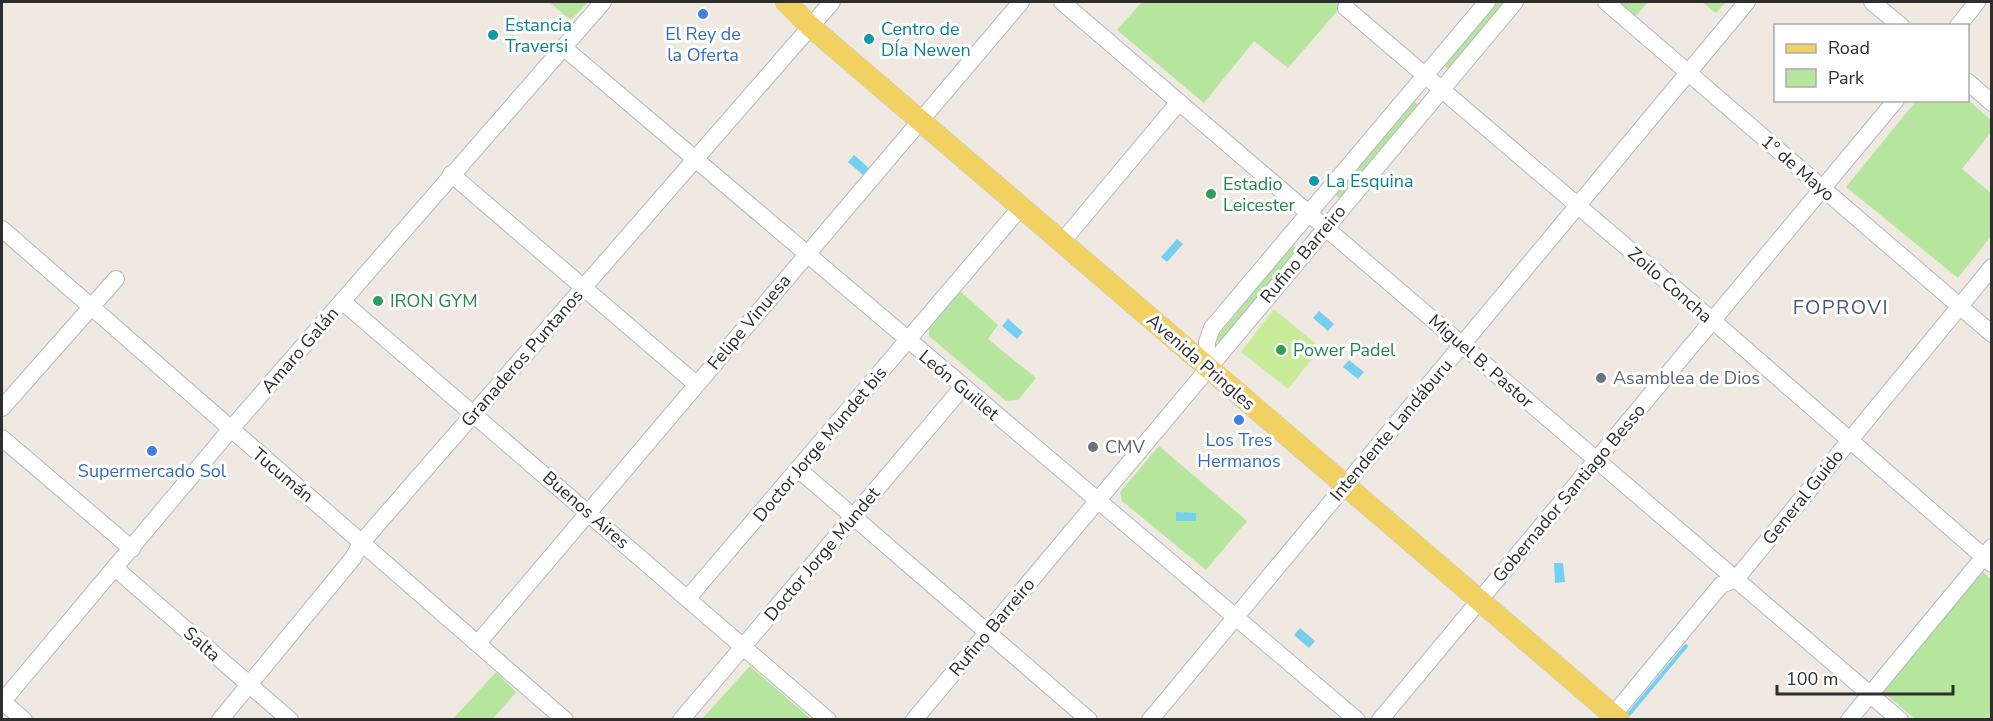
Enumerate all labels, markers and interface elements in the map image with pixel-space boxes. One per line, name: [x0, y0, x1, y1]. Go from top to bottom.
marker: El Rey de la Oferta: [696, 7, 710, 21]
place label: Estancia Traversi: [505, 13, 572, 58]
place label: Centro de DÍa Newen: [881, 17, 971, 62]
place label: El Rey de la Oferta: [665, 22, 741, 67]
legend: [1774, 24, 1969, 102]
marker: Estancia Traversi: [486, 28, 500, 42]
marker: Centro de DÍa Newen: [862, 32, 876, 46]
text: Road: [1828, 36, 1870, 60]
text: Park: [1828, 66, 1865, 90]
street label: 1º de Mayo: [1756, 129, 1840, 207]
place label: La Esquina: [1326, 169, 1414, 193]
place label: Estadio Leicester: [1223, 172, 1296, 217]
marker: La Esquina: [1307, 174, 1321, 188]
marker: Estadio Leicester: [1204, 187, 1218, 201]
street label: Rufino Barreiro: [1255, 200, 1351, 308]
street label: Zoilo Concha: [1623, 242, 1717, 328]
street label: Felipe Vinuesa: [702, 269, 796, 375]
street label: Granaderos Puntanos: [456, 284, 588, 432]
place label: IRON GYM: [390, 289, 478, 313]
marker: IRON GYM: [371, 294, 385, 308]
district label: FOPROVI: [1793, 294, 1889, 321]
street label: Amaro Galán: [256, 302, 344, 398]
street label: Avenida Pringles: [1142, 308, 1260, 416]
street label: Miguel B. Pastor: [1423, 309, 1539, 414]
place label: Power Padel: [1293, 338, 1396, 362]
marker: Power Padel: [1274, 343, 1288, 357]
street label: León Guillet: [914, 344, 1005, 426]
street label: Intendente Landáburu: [1325, 354, 1457, 506]
street label: Doctor Jorge Mundet bis: [748, 361, 892, 527]
place label: Asamblea de Dios: [1613, 366, 1760, 390]
marker: Asamblea de Dios: [1594, 371, 1608, 385]
street label: Gobernador Santiago Besso: [1487, 399, 1651, 587]
marker: Los Tres Hermanos: [1232, 413, 1246, 427]
place label: Los Tres Hermanos: [1197, 428, 1281, 473]
place label: CMV: [1105, 435, 1146, 459]
marker: CMV: [1086, 440, 1100, 454]
street label: Tucumán: [247, 442, 319, 508]
marker: Supermercado Sol: [145, 444, 159, 458]
street label: General Guido: [1757, 444, 1849, 550]
place label: Supermercado Sol: [78, 459, 227, 483]
street label: Buenos Aires: [538, 466, 634, 554]
street label: Doctor Jorge Mundet: [759, 481, 886, 626]
street label: Rufino Barreiro: [944, 573, 1040, 681]
street label: Salta: [178, 621, 226, 667]
scale bar: [1777, 658, 1952, 696]
text: 100 m: [1786, 667, 1838, 691]

